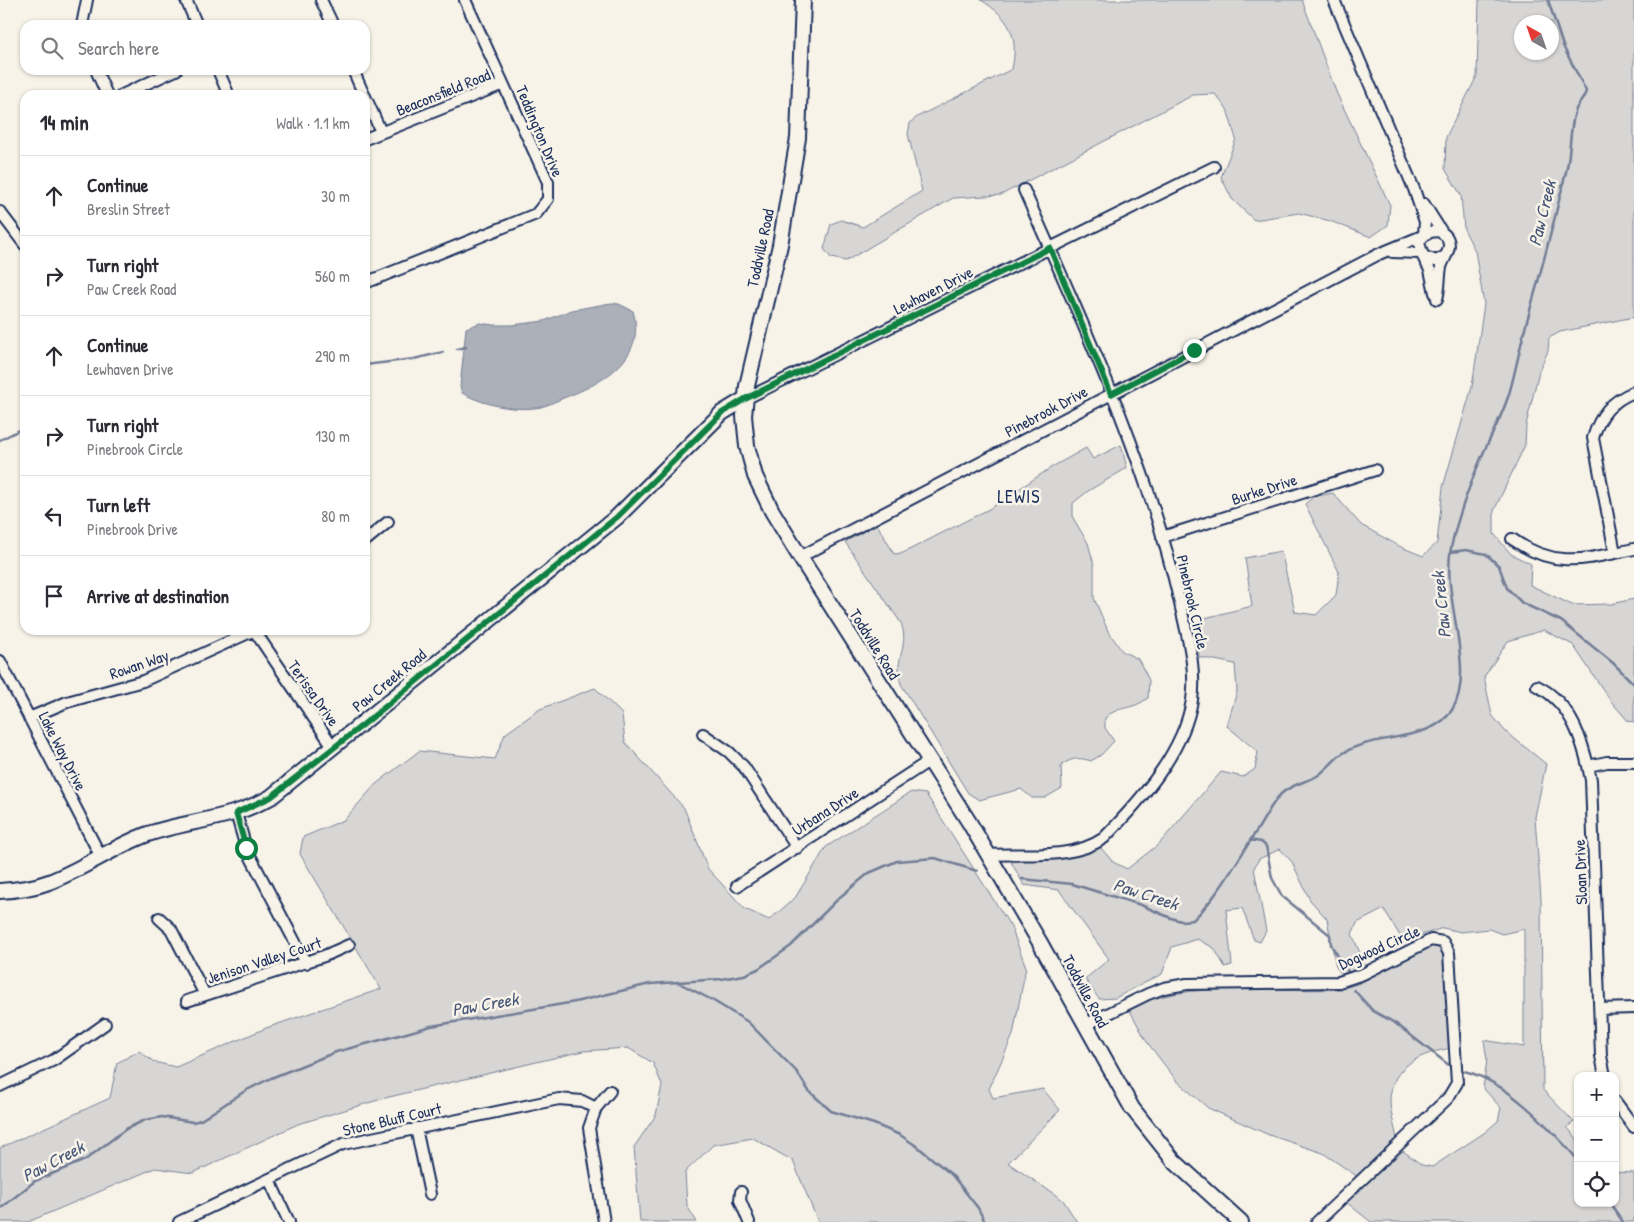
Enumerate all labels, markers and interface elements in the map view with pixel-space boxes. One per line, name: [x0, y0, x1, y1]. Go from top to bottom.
north arrow: [1514, 15, 1559, 60]
search box: [20, 20, 370, 75]
icon: search: [38, 34, 66, 62]
text: Search here: [78, 35, 159, 61]
street label: Beaconsfield Road: [393, 63, 493, 121]
street label: Teddington Drive: [511, 82, 569, 181]
text: 14 min: [40, 108, 89, 137]
text: Walk · 1.1 km: [276, 112, 350, 134]
text: Continue: [87, 172, 148, 198]
water label: Paw Creek: [1522, 176, 1563, 248]
icon: ahead: [40, 182, 68, 210]
text: 30 m: [321, 185, 350, 207]
text: Breslin Street: [87, 198, 170, 220]
street label: Toddville Road: [741, 207, 779, 289]
text: Turn right: [87, 252, 158, 278]
street label: Lewhaven Drive: [889, 260, 977, 319]
icon: right: [40, 262, 68, 290]
text: 560 m: [315, 265, 350, 287]
text: Paw Creek Road: [87, 278, 176, 300]
text: Continue: [87, 332, 148, 358]
route end: [1183, 339, 1206, 362]
icon: ahead: [40, 342, 68, 370]
text: 290 m: [315, 345, 350, 367]
text: Lewhaven Drive: [87, 358, 174, 380]
street label: Pinebrook Drive: [1001, 380, 1092, 442]
text: Turn right: [87, 412, 158, 438]
icon: right: [40, 422, 68, 450]
text: 130 m: [315, 425, 350, 447]
text: Pinebrook Circle: [87, 438, 183, 460]
street label: Burke Drive: [1229, 468, 1300, 510]
district label: LEWIS: [997, 484, 1041, 509]
text: Turn left: [87, 492, 150, 518]
icon: left: [40, 502, 68, 530]
text: 80 m: [321, 505, 350, 527]
text: Pinebrook Drive: [87, 518, 178, 540]
street label: Pinebrook Circle: [1171, 553, 1215, 652]
water label: Paw Creek: [1425, 569, 1457, 640]
icon: arrive: [40, 582, 68, 610]
text: Arrive at destination: [87, 583, 229, 609]
street label: Toddville Road: [845, 604, 905, 684]
street label: Paw Creek Road: [347, 643, 431, 717]
street label: Rowan Way: [106, 644, 172, 684]
street label: Terissa Drive: [283, 656, 345, 731]
street label: Lake Way Drive: [34, 708, 93, 795]
street label: Urbana Drive: [788, 781, 863, 841]
route start: [235, 837, 258, 860]
street label: Sloan Drive: [1568, 838, 1592, 905]
water label: Paw Creek: [1110, 872, 1183, 917]
street label: Dogwood Circle: [1335, 919, 1424, 975]
street label: Jenison Valley Court: [204, 931, 324, 989]
street label: Toddville Road: [1058, 951, 1114, 1031]
water label: Paw Creek: [450, 986, 522, 1022]
map controls: [1574, 1072, 1619, 1207]
button: +: [1574, 1072, 1619, 1117]
street label: Stone Bluff Court: [340, 1097, 444, 1141]
button: −: [1574, 1117, 1619, 1162]
water label: Paw Creek: [18, 1134, 90, 1188]
button: locate: [1574, 1162, 1619, 1207]

